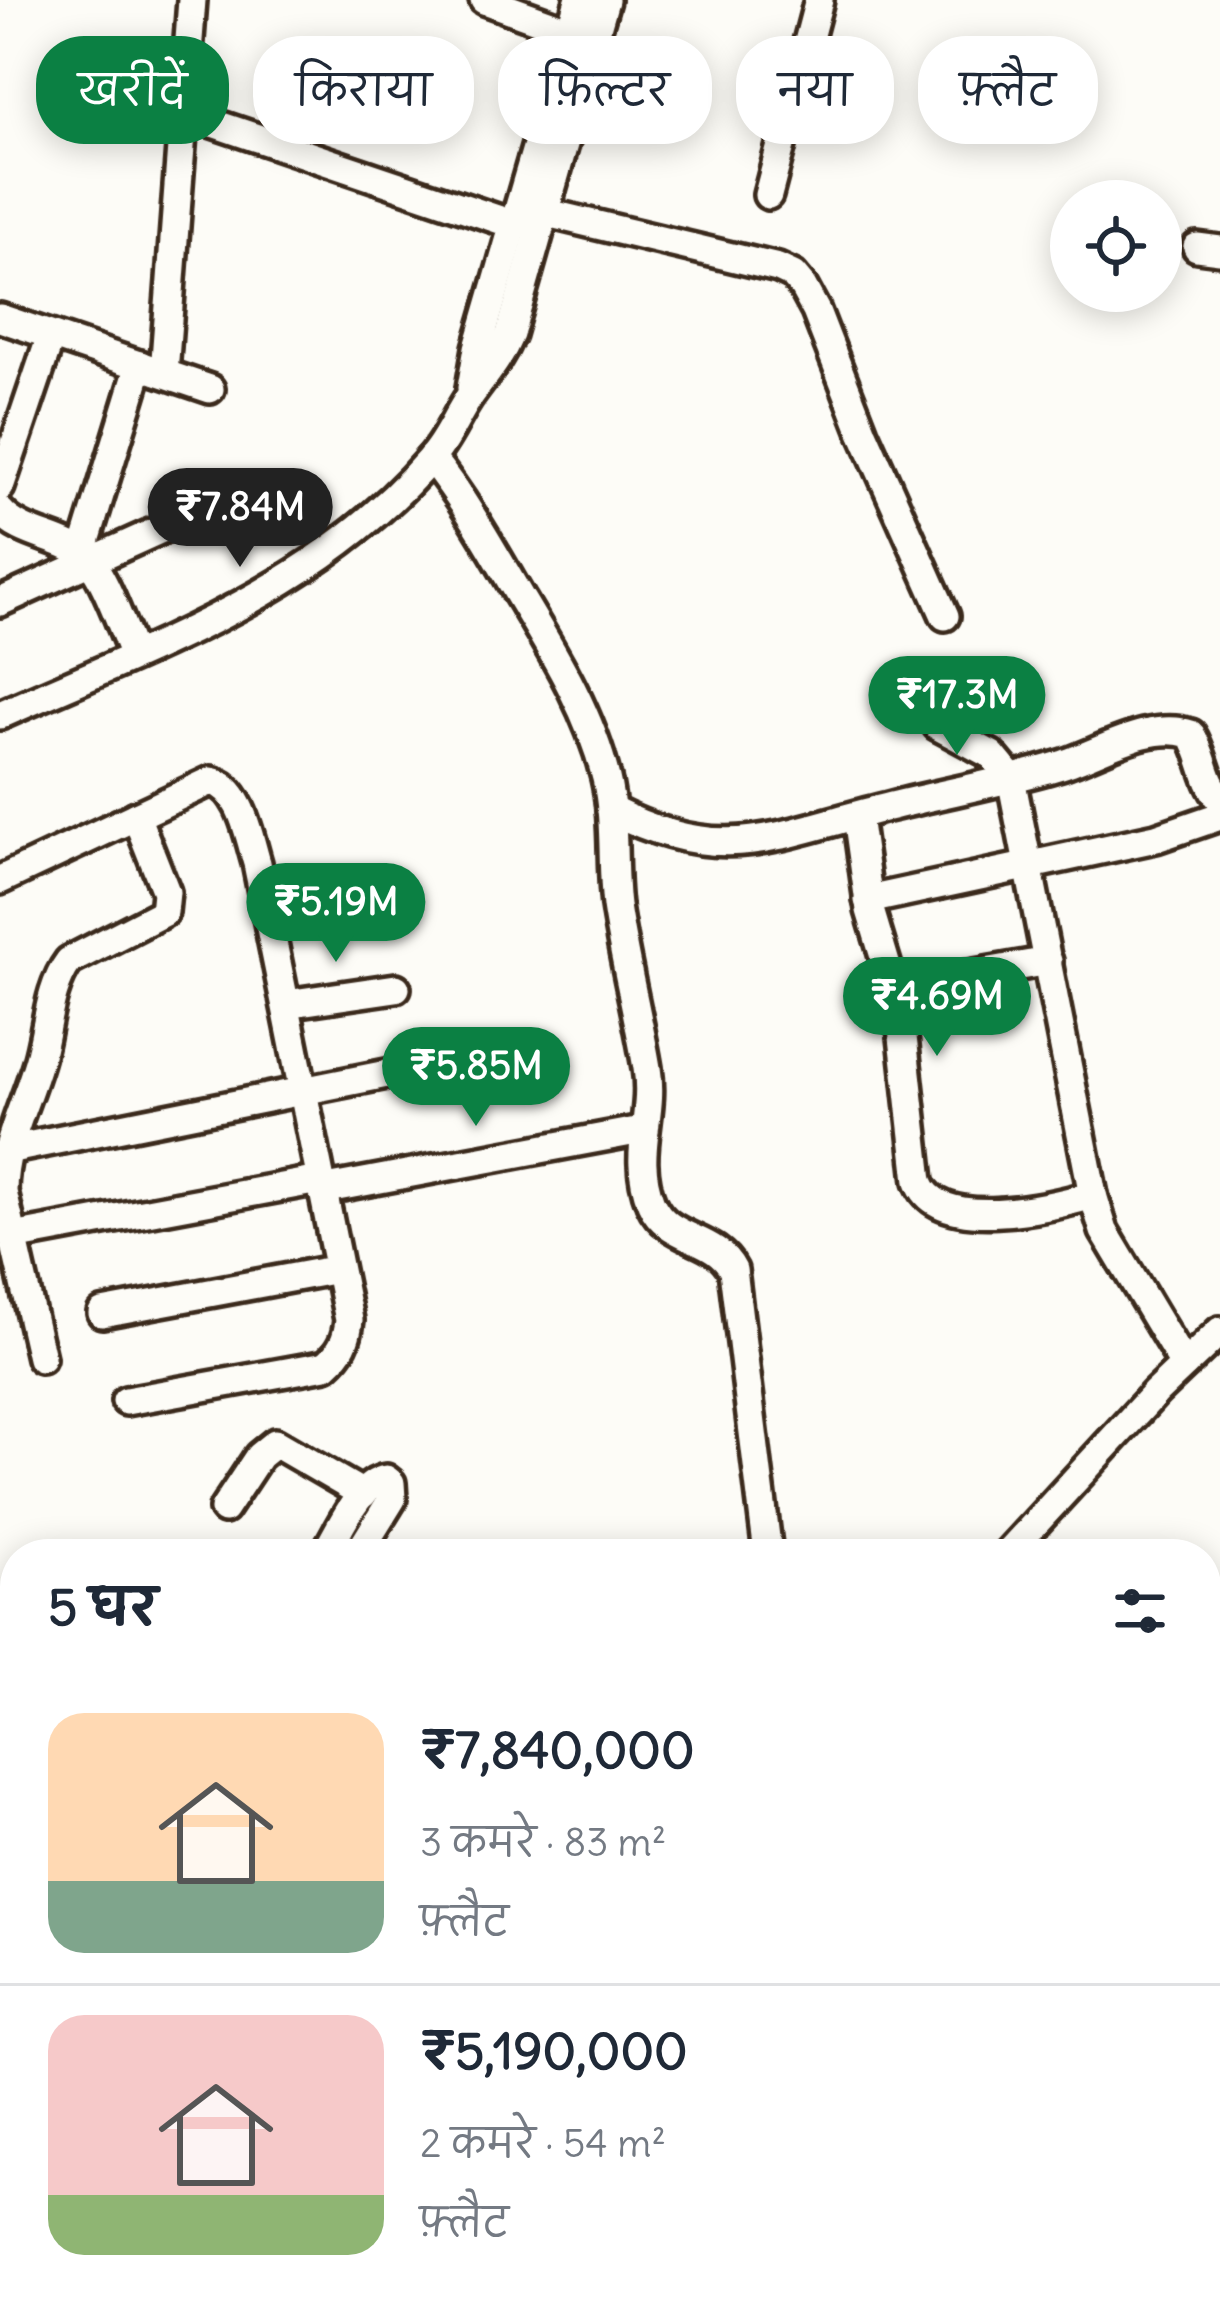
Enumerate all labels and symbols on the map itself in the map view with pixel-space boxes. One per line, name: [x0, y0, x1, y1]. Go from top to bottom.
pin: ₹7.84M: [142, 468, 338, 570]
pin: ₹17.3M: [859, 656, 1055, 758]
pin: ₹5.19M: [238, 863, 434, 965]
pin: ₹4.69M: [839, 957, 1035, 1059]
pin: ₹5.85M: [378, 1027, 574, 1129]

